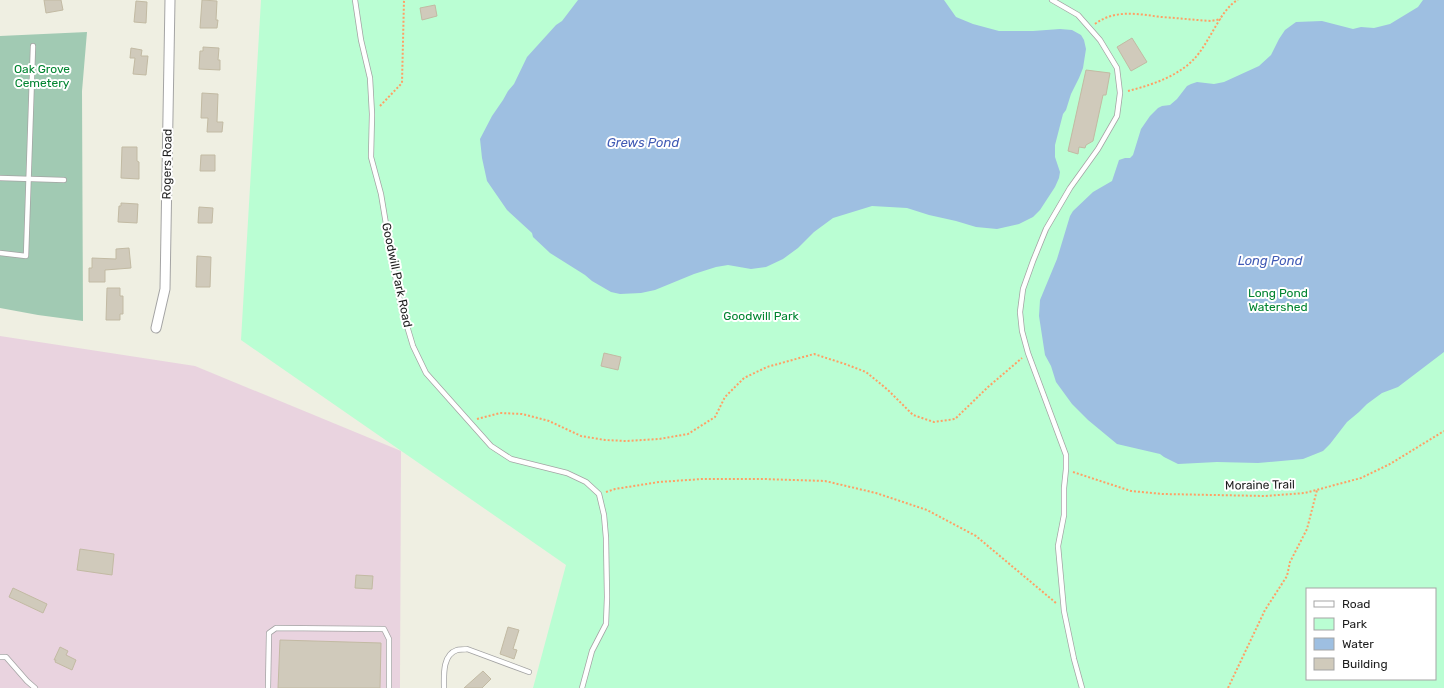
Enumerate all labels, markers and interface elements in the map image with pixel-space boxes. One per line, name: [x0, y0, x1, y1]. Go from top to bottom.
park label: Oak Grove Cemetery: [14, 62, 70, 90]
street label: Rogers Road: [159, 129, 175, 199]
water label: Grews Pond: [607, 135, 679, 150]
street label: Goodwill Park Road: [379, 221, 415, 329]
water label: Long Pond: [1238, 253, 1303, 269]
park label: Long Pond Watershed: [1248, 286, 1308, 314]
park label: Goodwill Park: [723, 309, 799, 323]
street label: Moraine Trail: [1225, 477, 1295, 493]
legend: [1306, 588, 1436, 680]
text: Road: [1342, 597, 1370, 611]
text: Park: [1342, 617, 1368, 631]
text: Water: [1342, 637, 1374, 651]
text: Building: [1342, 657, 1388, 671]

